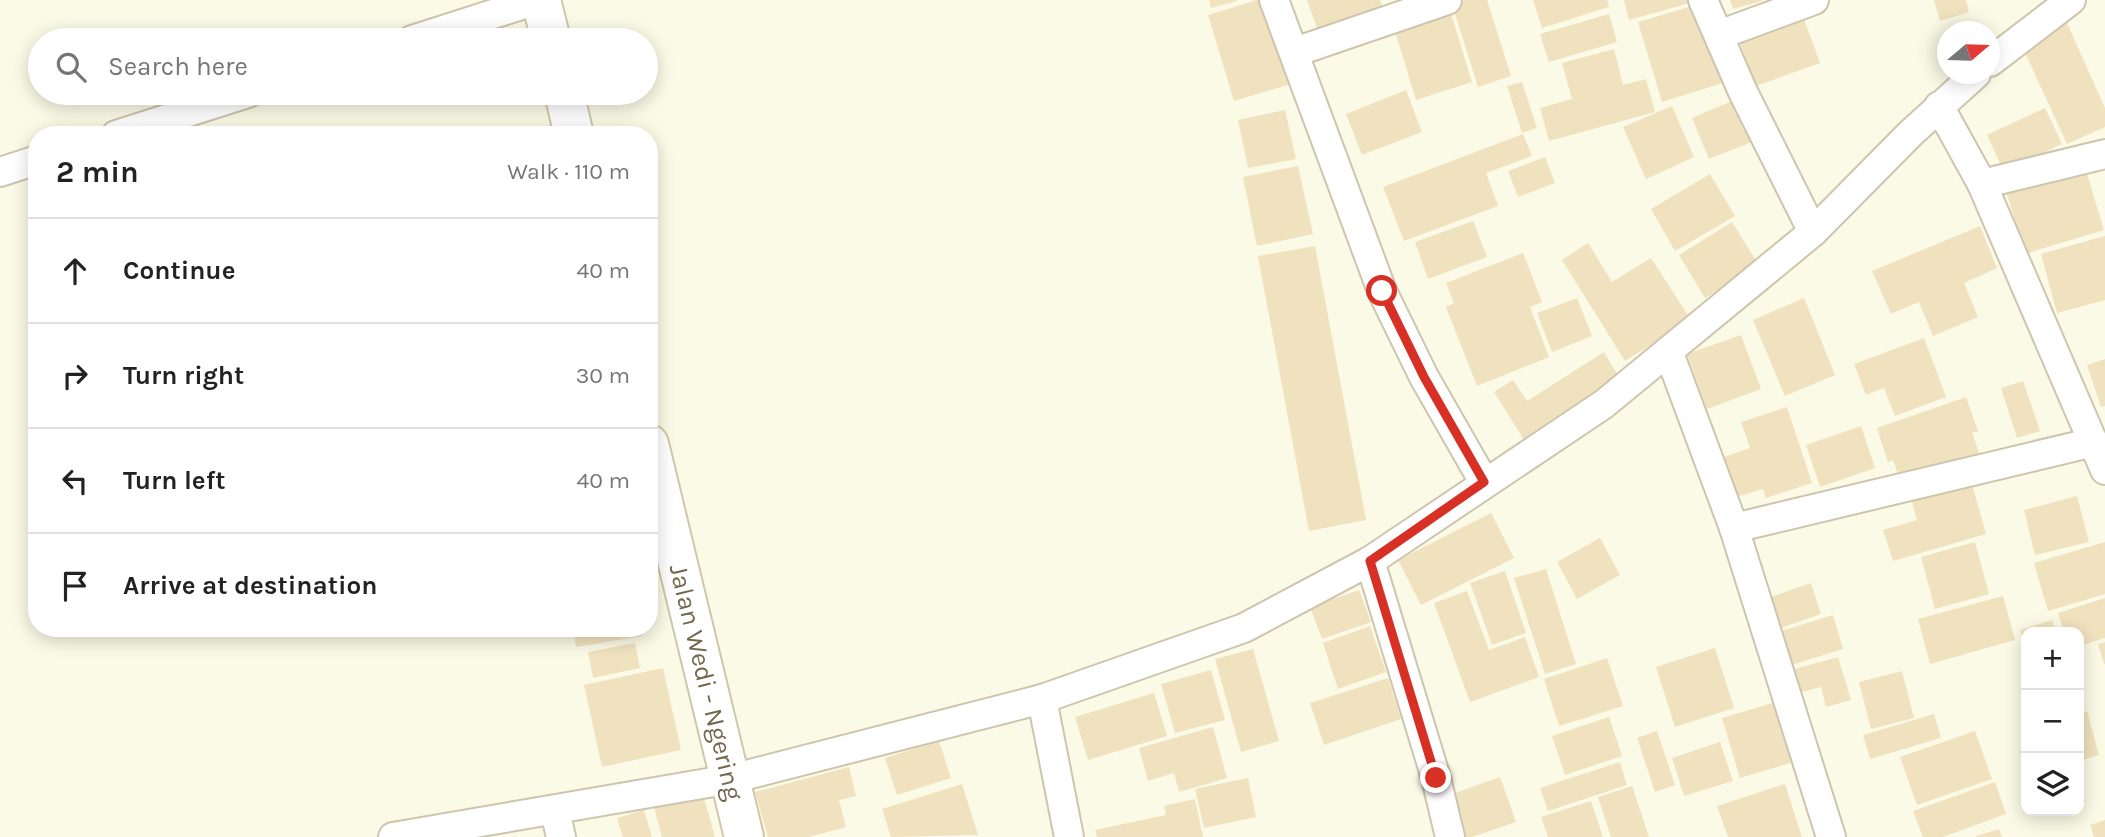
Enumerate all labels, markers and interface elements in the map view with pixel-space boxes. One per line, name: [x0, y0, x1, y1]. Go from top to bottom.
north arrow: [1937, 21, 2000, 84]
search box: [28, 28, 658, 105]
icon: search: [52, 48, 90, 86]
text: Search here: [108, 51, 248, 82]
text: 2 min: [56, 154, 139, 190]
text: Walk · 110 m: [507, 158, 630, 185]
icon: ahead: [56, 252, 94, 290]
text: Continue: [123, 255, 235, 286]
text: 40 m: [577, 257, 630, 284]
route start: [1366, 275, 1397, 306]
icon: right: [56, 357, 94, 395]
text: Turn right: [123, 360, 244, 391]
text: 30 m: [576, 362, 630, 389]
icon: left: [56, 462, 94, 500]
text: Turn left: [123, 465, 225, 496]
text: 40 m: [577, 467, 630, 494]
street label: Jalan Wedi - Ngering: [663, 561, 750, 804]
icon: arrive: [56, 567, 94, 605]
text: Arrive at destination: [123, 570, 377, 601]
map controls: [2021, 627, 2084, 816]
button: +: [2021, 627, 2084, 690]
button: −: [2021, 690, 2084, 753]
button: layers: [2021, 753, 2084, 816]
route end: [1420, 762, 1451, 793]

